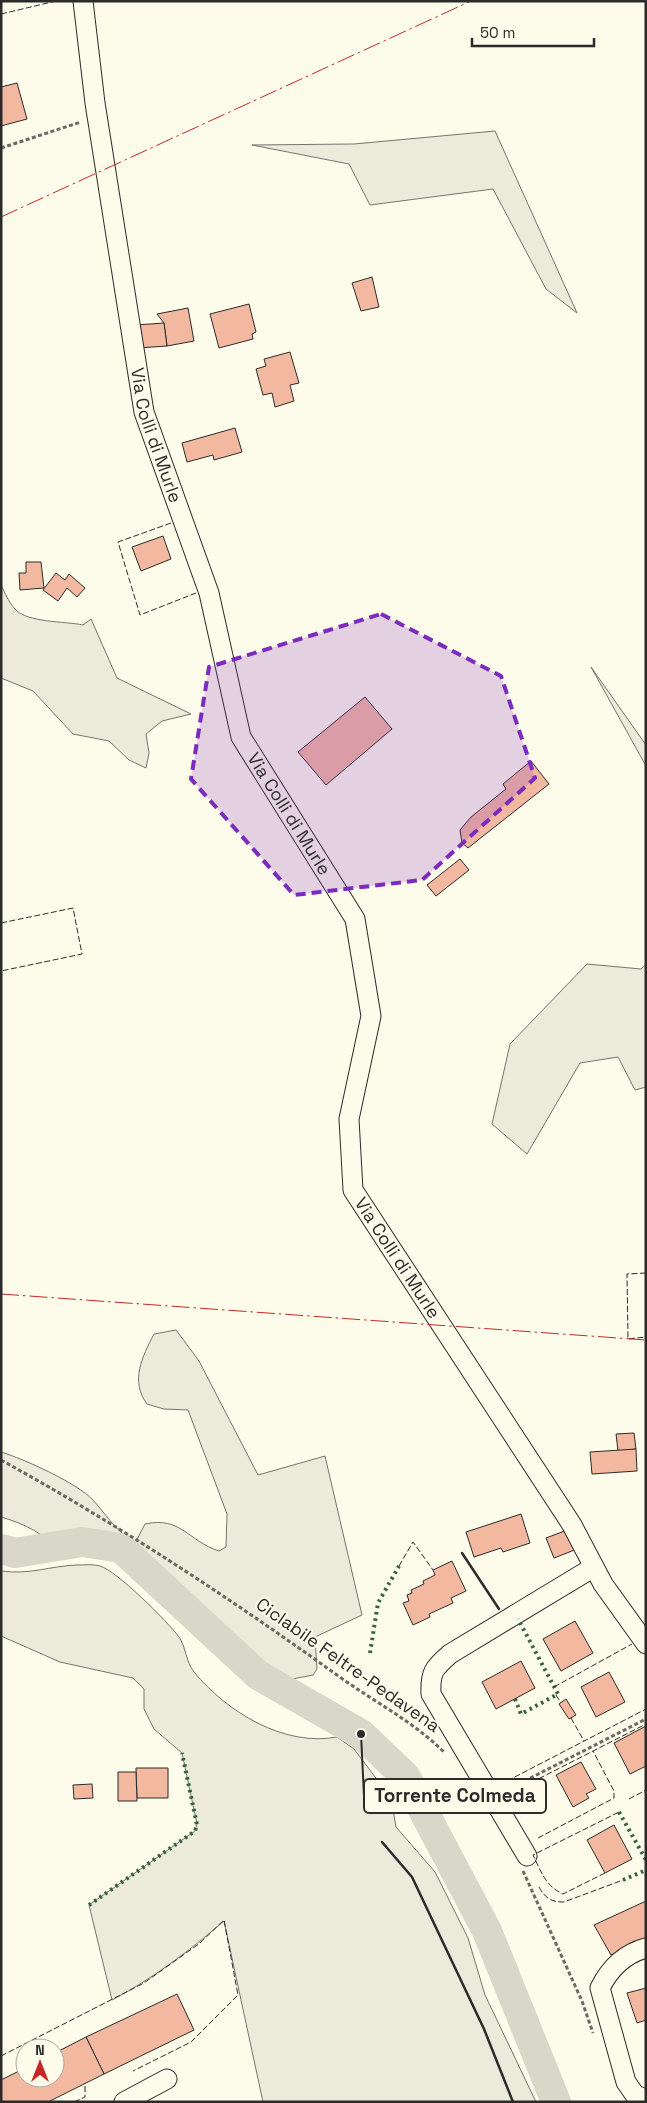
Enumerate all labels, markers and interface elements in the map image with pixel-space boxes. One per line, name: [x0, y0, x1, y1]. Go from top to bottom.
scale bar: [472, 15, 594, 47]
text: 50 m: [480, 23, 515, 42]
street label: Via Colli di Murle: [126, 366, 188, 506]
street label: Via Colli di Murle: [243, 748, 337, 879]
street label: Via Colli di Murle: [350, 1193, 446, 1323]
street label: Ciclabile Feltre-Pedavena: [252, 1592, 445, 1737]
callout: Torrente Colmeda: [364, 1779, 546, 1813]
text: Torrente Colmeda: [374, 1783, 536, 1808]
north arrow: [15, 2038, 65, 2088]
text: N: [35, 2041, 45, 2059]

